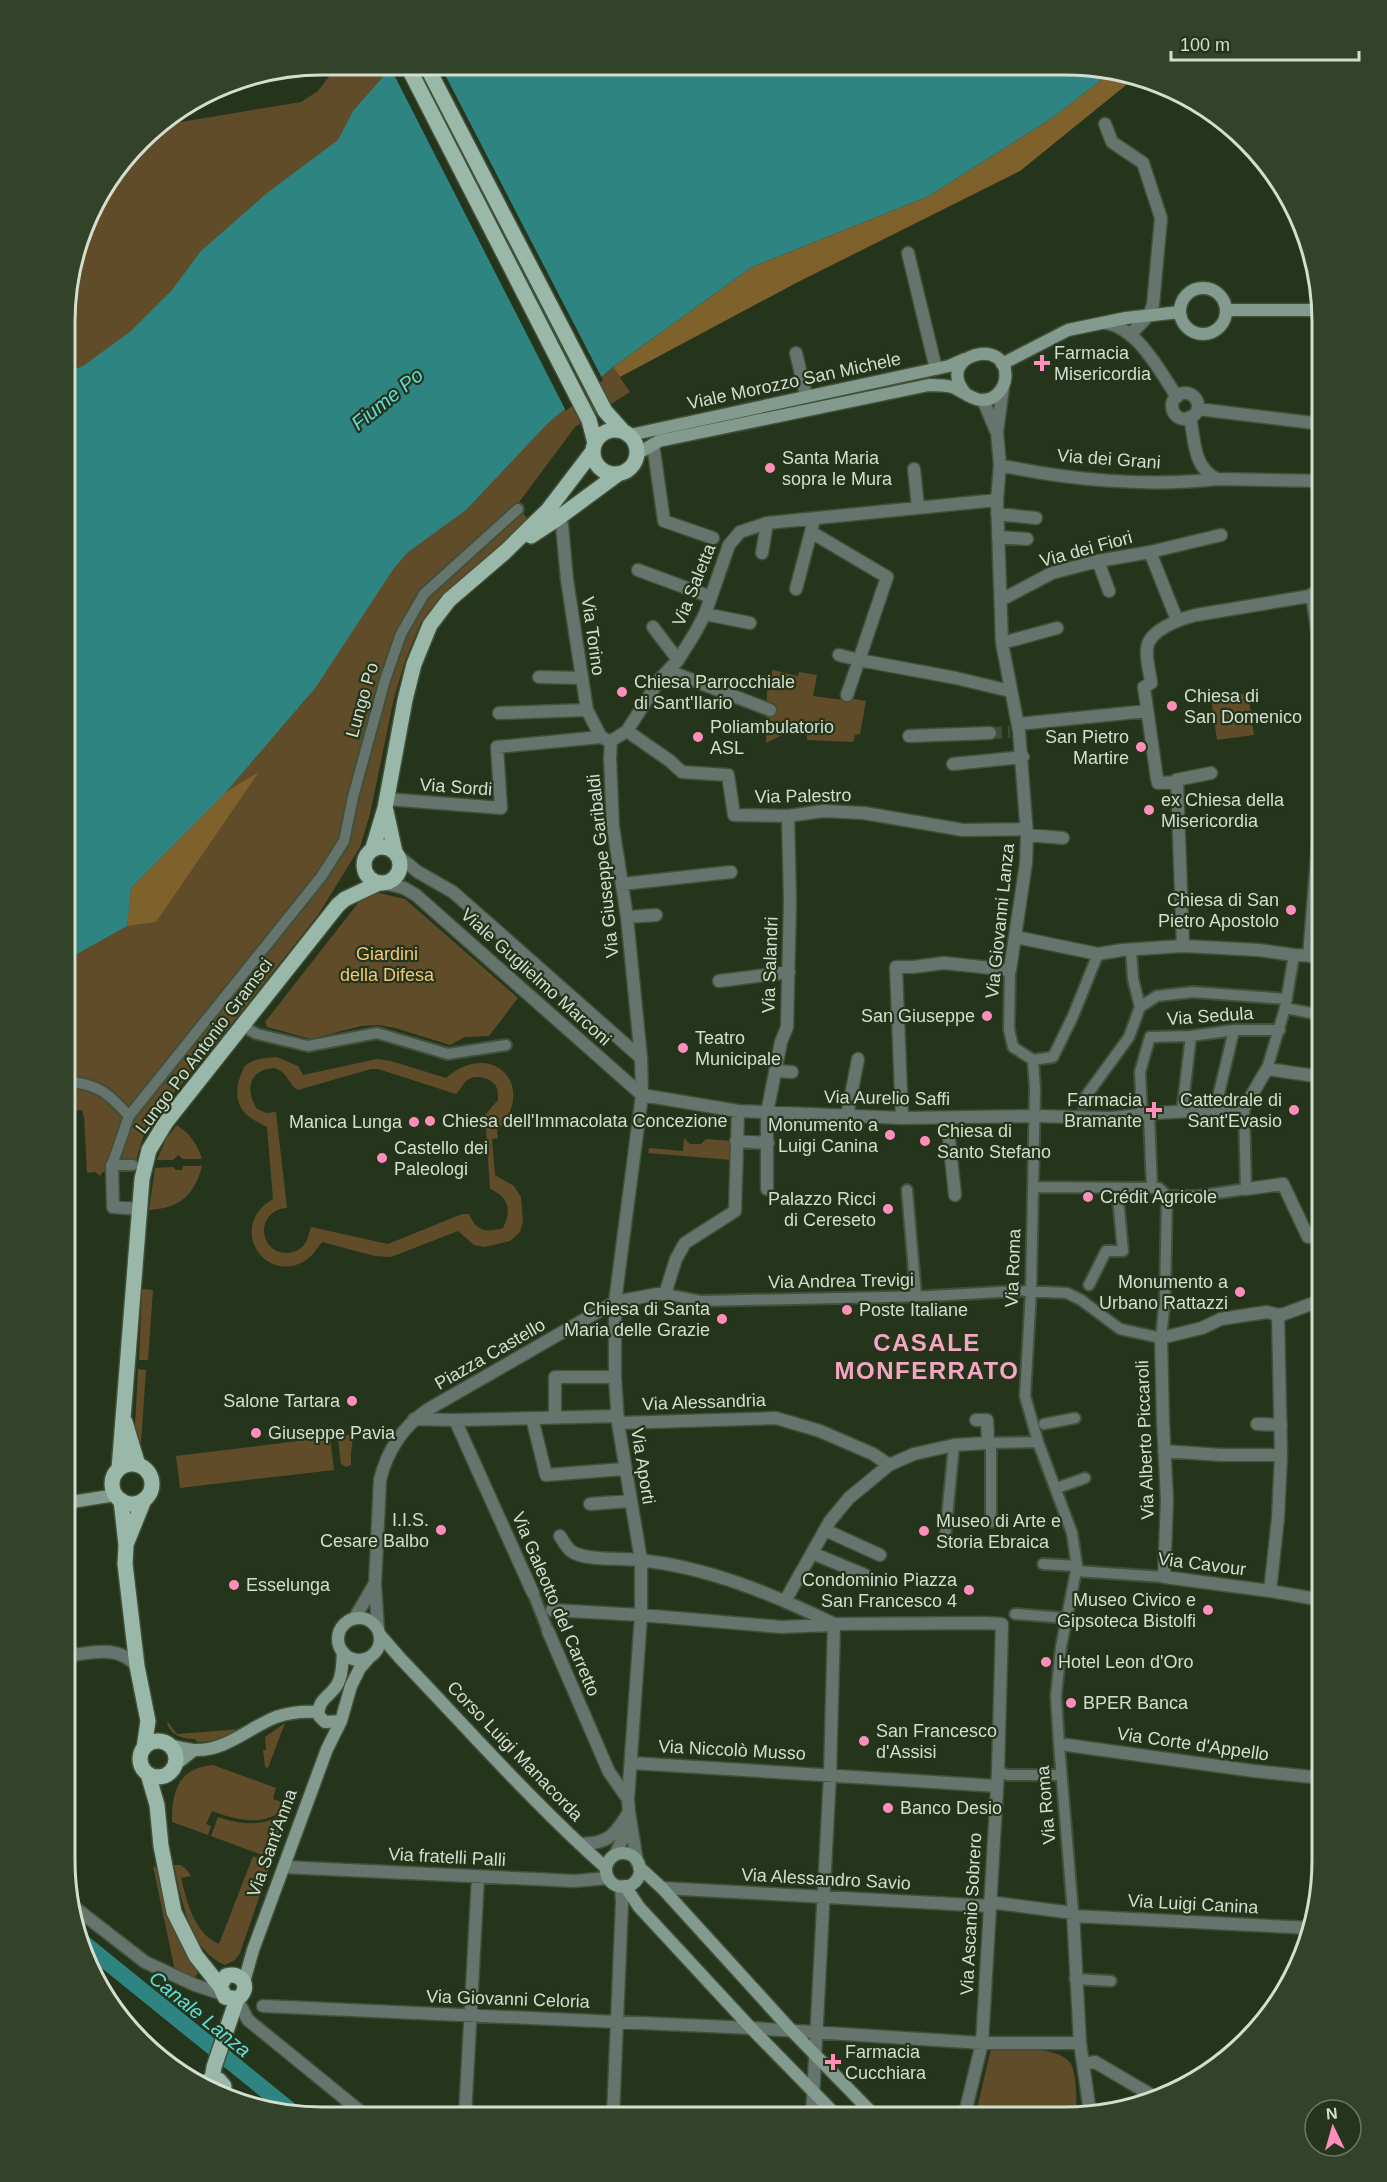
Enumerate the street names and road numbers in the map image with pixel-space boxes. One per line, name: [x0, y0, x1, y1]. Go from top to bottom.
street label: Viale Morozzo San Michele: [685, 349, 903, 413]
street label: Via dei Grani: [1057, 445, 1161, 473]
street label: Via dei Fiori: [1038, 527, 1134, 571]
street label: Via Saletta: [668, 540, 720, 629]
street label: Via Torino: [578, 595, 608, 677]
street label: Lungo Po: [342, 660, 382, 740]
street label: Via Giuseppe Garibaldi: [583, 773, 623, 959]
street label: Via Sordi: [419, 774, 493, 800]
street label: Via Palestro: [754, 785, 852, 807]
street label: Via Giovanni Lanza: [982, 842, 1018, 1000]
street label: Viale Guglielmo Marconi: [457, 904, 615, 1050]
street label: Via Salandri: [758, 916, 782, 1014]
street label: Lungo Po Antonio Gramsci: [132, 954, 276, 1138]
street label: Via Sedula: [1166, 1003, 1255, 1029]
street label: Via Aurelio Saffi: [824, 1087, 950, 1109]
street label: Via Roma: [1002, 1227, 1024, 1308]
street label: Via Andrea Trevigi: [768, 1270, 914, 1292]
street label: Piazza Castello: [431, 1314, 549, 1394]
street label: Via Alberto Piccaroli: [1132, 1360, 1158, 1520]
street label: Via Alessandria: [642, 1390, 767, 1414]
street label: Via Aporti: [627, 1427, 659, 1505]
street label: Via Galeotto del Carretto: [508, 1509, 604, 1699]
street label: Via Cavour: [1157, 1549, 1247, 1579]
street label: Corso Luigi Manacorda: [443, 1677, 588, 1826]
street label: Via Corte d'Appello: [1116, 1723, 1270, 1765]
street label: Via Niccolò Musso: [658, 1736, 806, 1764]
street label: Via Roma: [1033, 1764, 1059, 1845]
street label: Via Sant'Anna: [243, 1785, 301, 1900]
street label: Via Ascanio Sobrero: [957, 1832, 985, 1996]
street label: Via fratelli Palli: [388, 1844, 506, 1870]
street label: Via Alessandro Savio: [741, 1865, 911, 1893]
street label: Via Luigi Canina: [1127, 1891, 1260, 1917]
street label: Via Giovanni Celoria: [426, 1986, 591, 2012]

